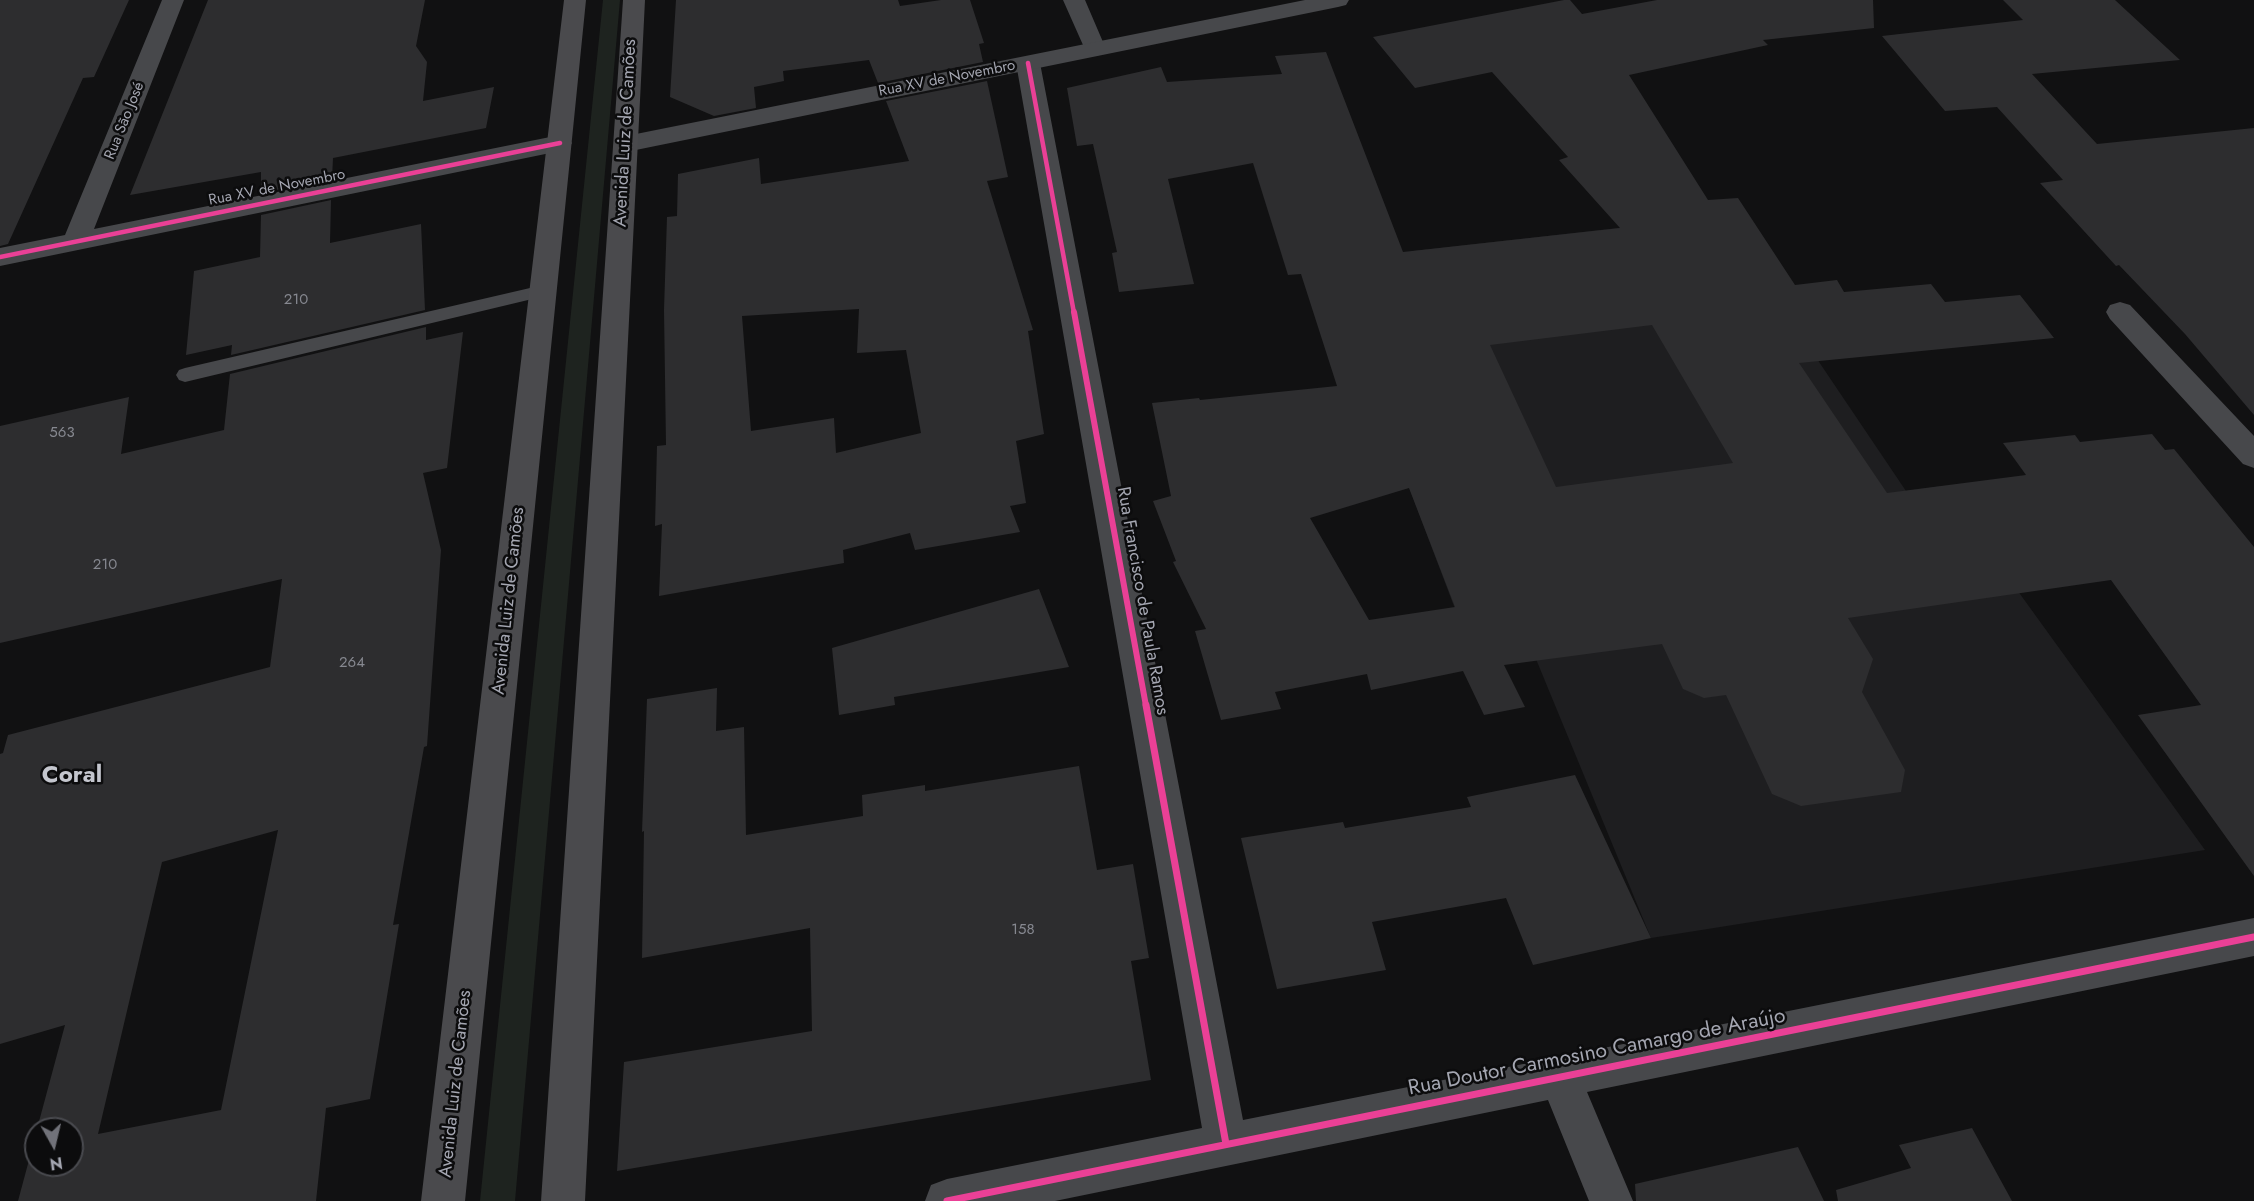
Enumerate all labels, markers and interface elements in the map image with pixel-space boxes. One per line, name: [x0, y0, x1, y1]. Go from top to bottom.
street label: Avenida Luiz de Camões: [610, 38, 642, 228]
street label: Rua XV de Novembro: [877, 57, 1017, 101]
street label: Rua São José: [101, 80, 149, 162]
street label: Rua XV de Novembro: [207, 166, 347, 210]
house number: 210: [284, 291, 308, 309]
house number: 563: [49, 424, 75, 442]
street label: Rua Francisco de Paula Ramos: [1111, 485, 1173, 717]
street label: Avenida Luiz de Camões: [488, 506, 530, 696]
house number: 210: [93, 556, 117, 574]
house number: 264: [339, 654, 365, 672]
district label: Coral: [42, 762, 102, 790]
house number: 158: [1011, 921, 1035, 939]
street label: Avenida Luiz de Camões: [435, 989, 477, 1179]
street label: Rua Doutor Carmosino Camargo de Araújo: [1406, 1004, 1788, 1102]
north arrow: [24, 1117, 84, 1177]
text: N: [48, 1151, 64, 1176]

